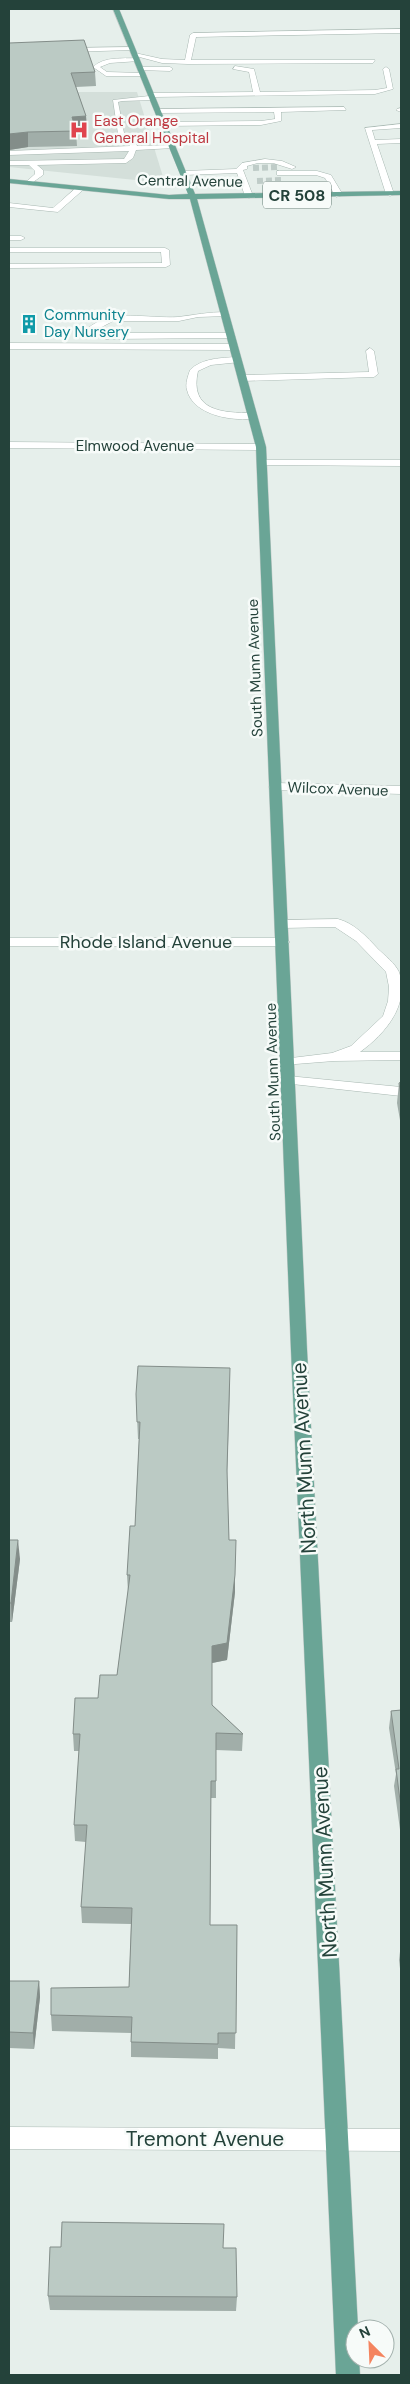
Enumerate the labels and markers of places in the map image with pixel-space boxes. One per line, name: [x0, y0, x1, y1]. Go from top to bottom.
place label: East Orange General Hospital: [94, 111, 209, 148]
hospital icon: East Orange General Hospital: [68, 119, 90, 141]
place label: Community Day Nursery: [44, 305, 130, 342]
building icon: Community Day Nursery: [18, 313, 40, 335]

